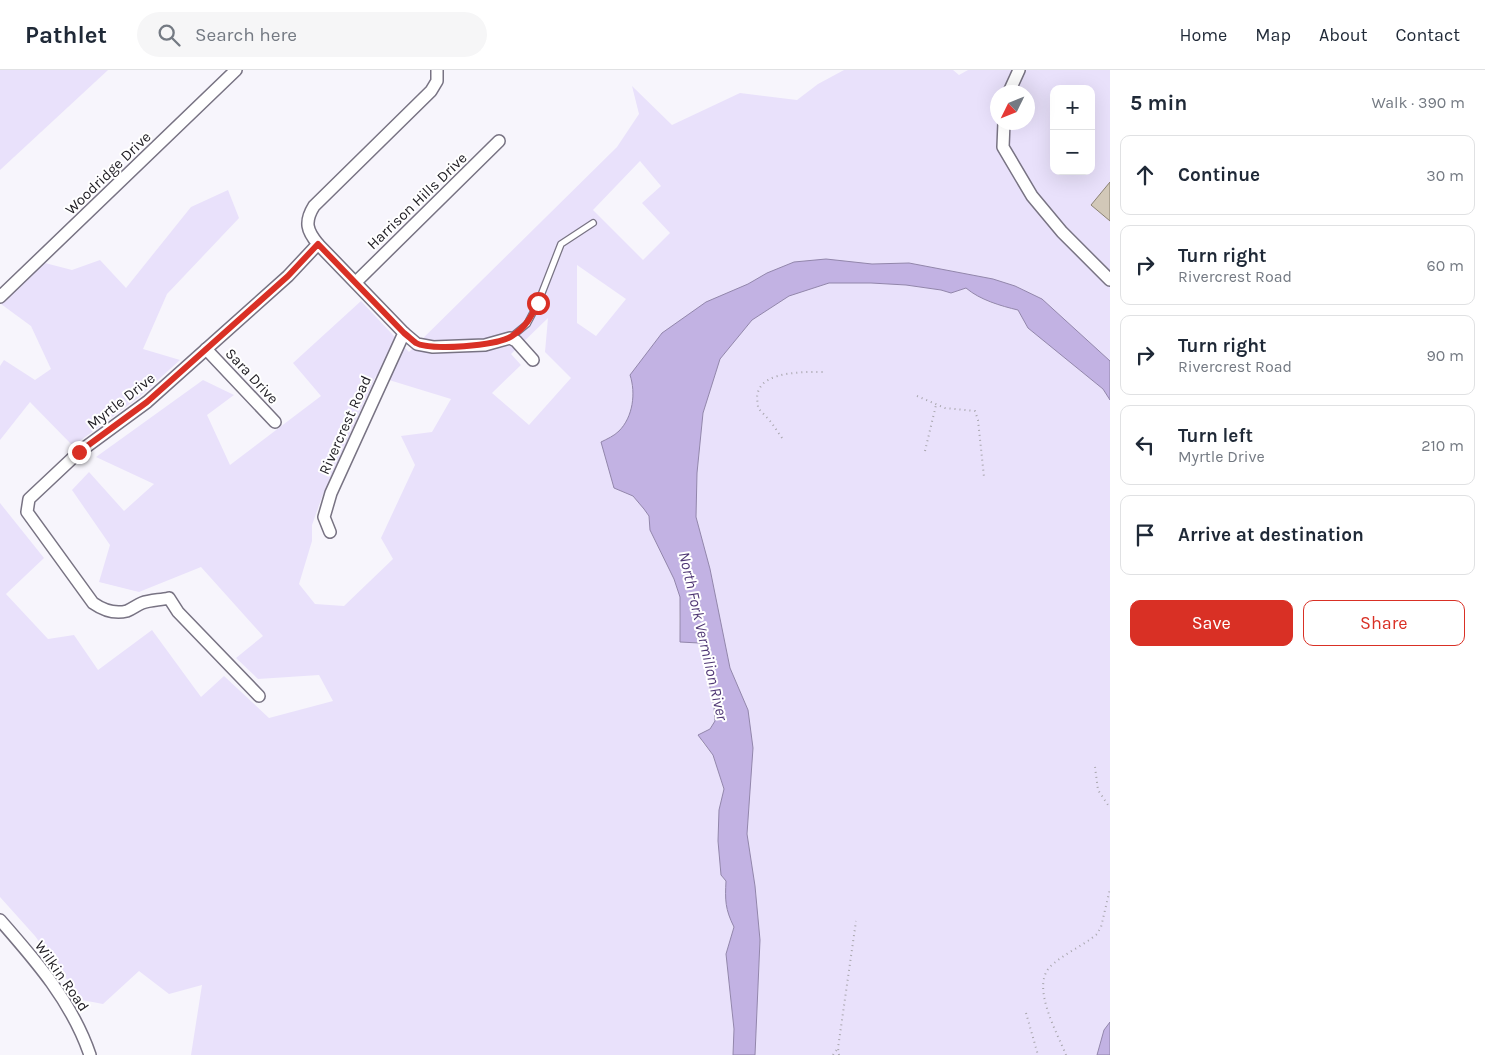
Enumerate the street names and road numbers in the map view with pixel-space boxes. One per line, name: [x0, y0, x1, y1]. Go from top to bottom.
street label: Woodridge Drive: [62, 128, 154, 218]
street label: Harrison Hills Drive: [363, 149, 471, 253]
street label: Sara Drive: [222, 344, 282, 408]
street label: Myrtle Drive: [83, 369, 159, 433]
street label: Rivercrest Road: [315, 373, 375, 477]
street label: Wilkin Road: [31, 937, 93, 1015]

